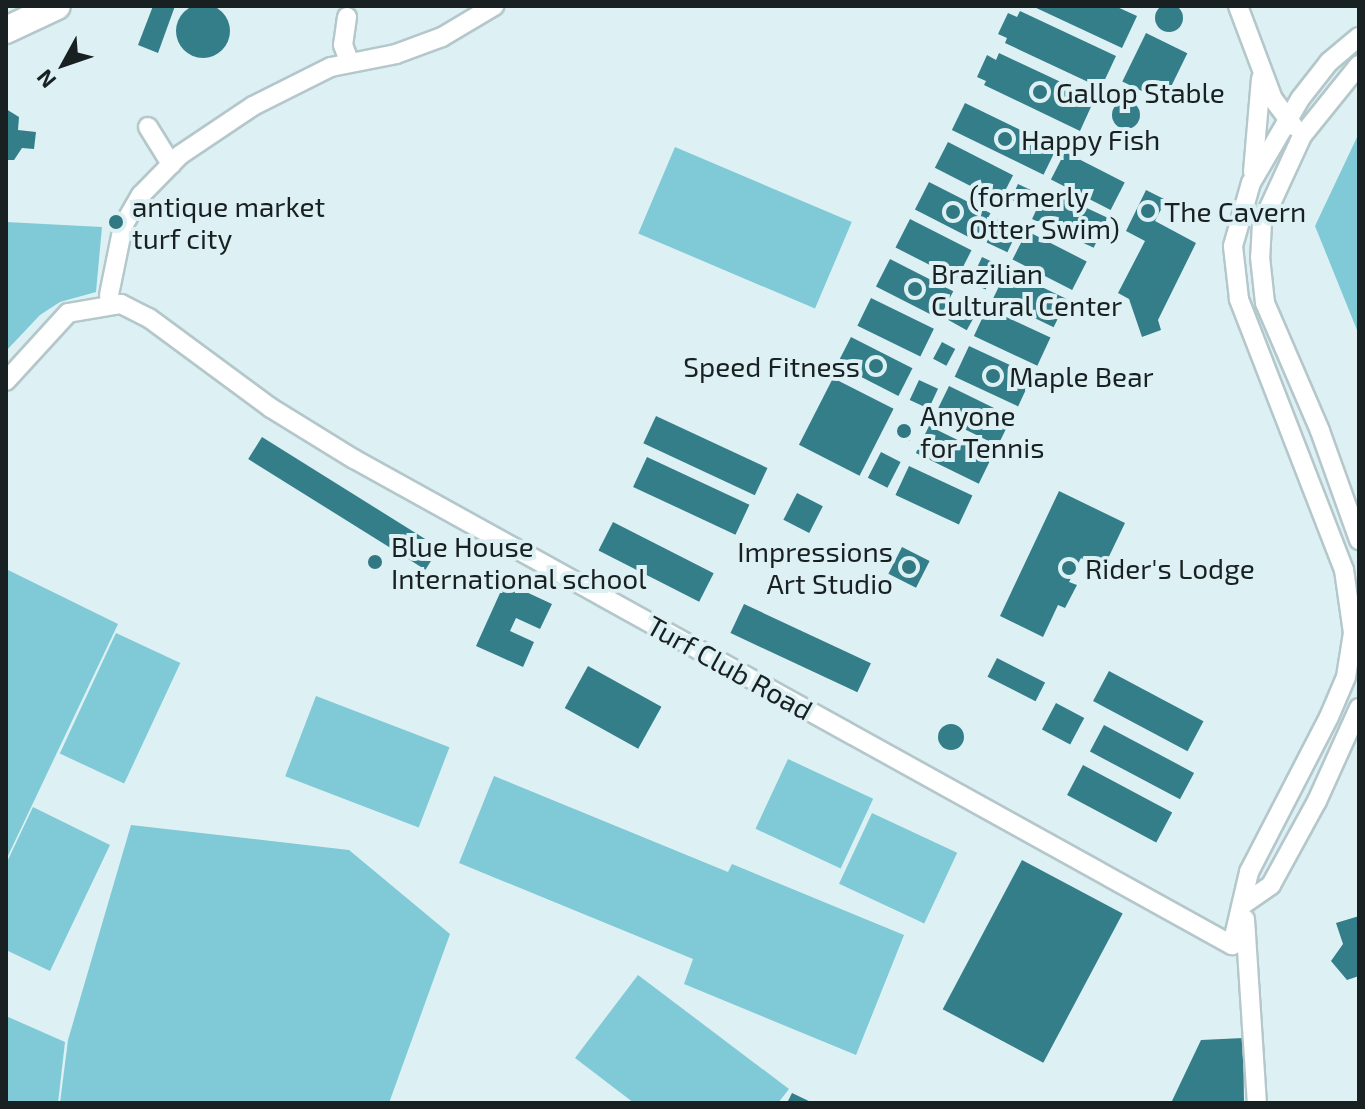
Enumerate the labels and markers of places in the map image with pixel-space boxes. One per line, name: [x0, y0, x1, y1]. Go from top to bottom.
place label: Gallop Stable: [1056, 75, 1225, 109]
marker: Gallop Stable: [1031, 83, 1049, 101]
place label: Happy Fish: [1021, 122, 1161, 156]
marker: Happy Fish: [996, 130, 1014, 148]
place label: (formerly Otter Swim): [969, 179, 1120, 245]
place label: antique market turf city: [132, 189, 325, 255]
place label: The Cavern: [1164, 194, 1306, 228]
marker: The Cavern: [1139, 202, 1157, 220]
marker: (formerly Otter Swim): [944, 203, 962, 221]
marker: antique market turf city: [107, 213, 125, 231]
place label: Brazilian Cultural Center: [931, 256, 1123, 322]
marker: Brazilian Cultural Center: [906, 280, 924, 298]
place label: Speed Fitness: [683, 349, 860, 383]
marker: Speed Fitness: [867, 357, 885, 375]
place label: Maple Bear: [1009, 359, 1154, 393]
marker: Maple Bear: [984, 367, 1002, 385]
place label: Anyone for Tennis: [920, 398, 1046, 464]
marker: Anyone for Tennis: [895, 422, 913, 440]
place label: Blue House International school: [391, 529, 647, 595]
place label: Impressions Art Studio: [737, 534, 893, 600]
place label: Rider's Lodge: [1085, 551, 1255, 585]
marker: Blue House International school: [366, 553, 384, 571]
marker: Impressions Art Studio: [900, 558, 918, 576]
marker: Rider's Lodge: [1060, 559, 1078, 577]

